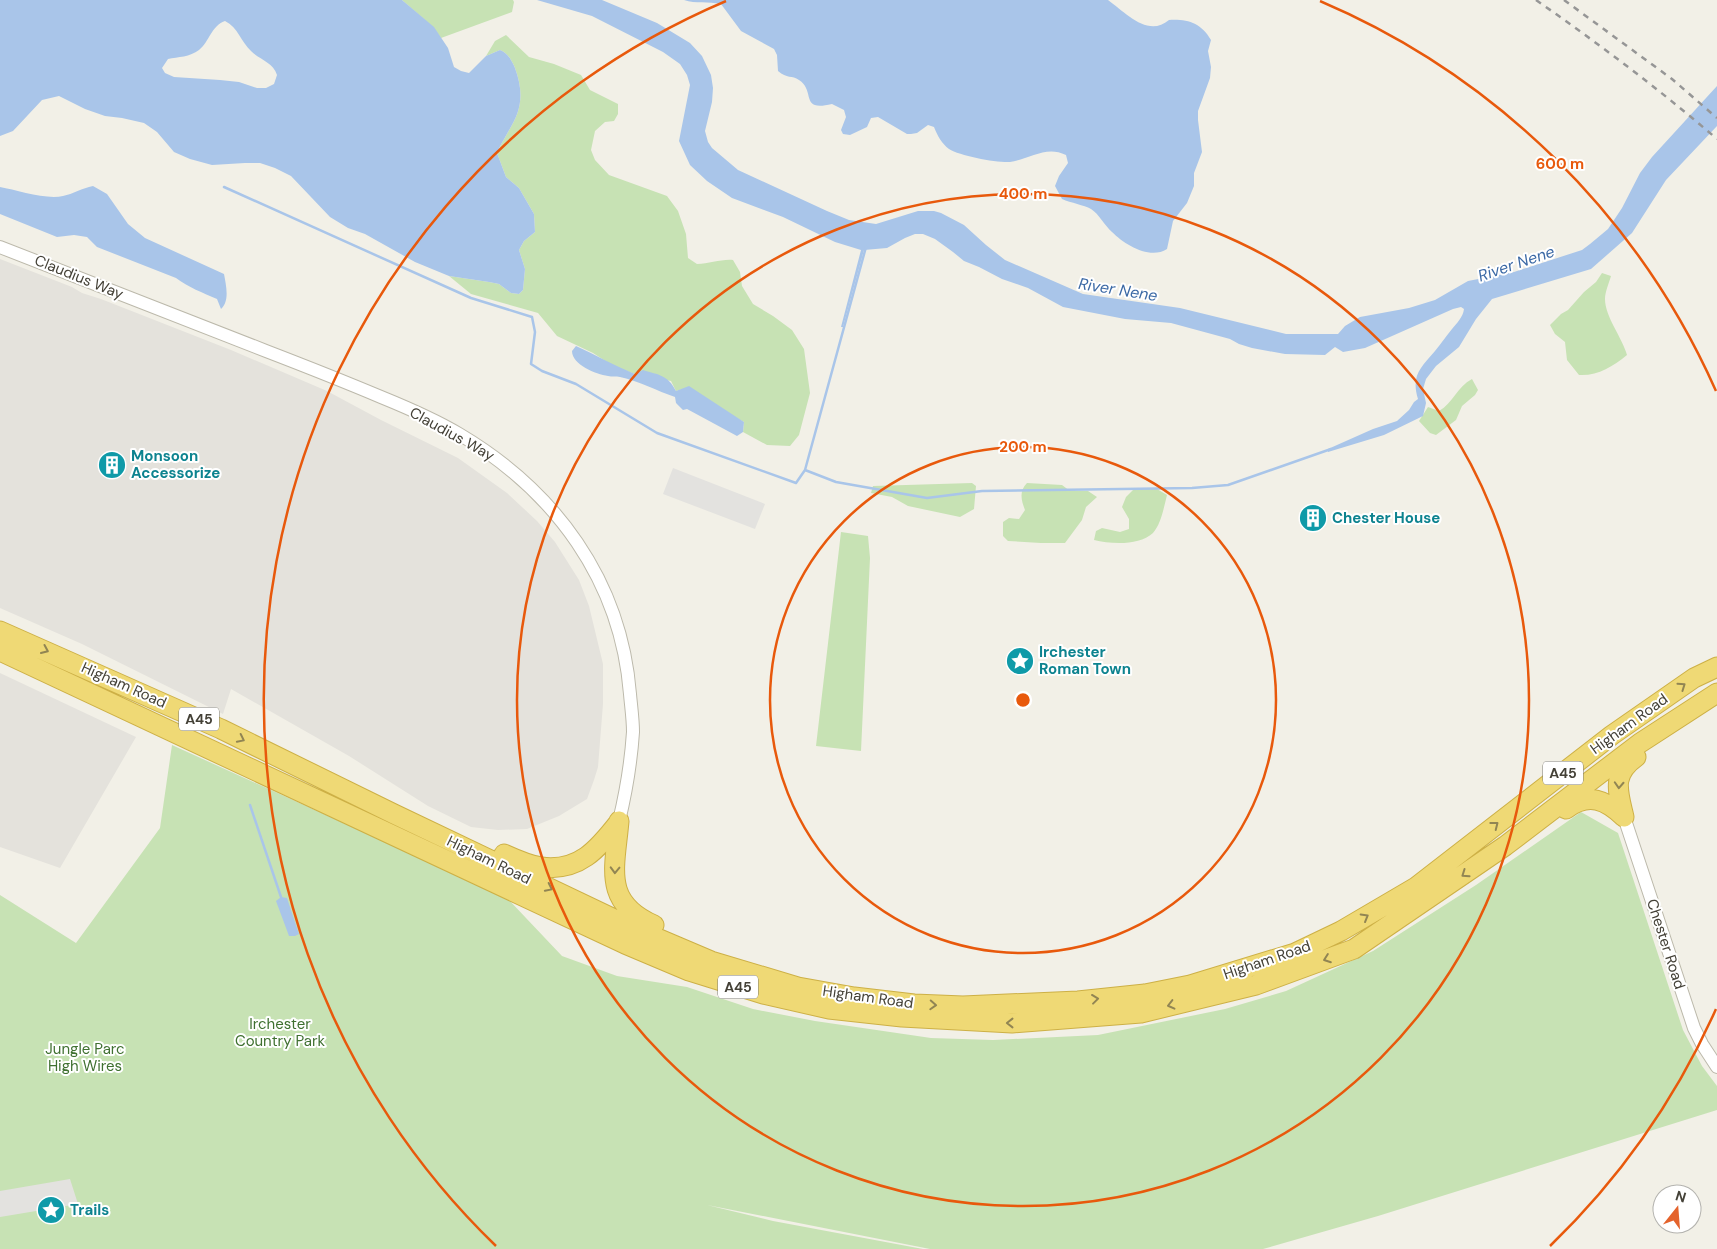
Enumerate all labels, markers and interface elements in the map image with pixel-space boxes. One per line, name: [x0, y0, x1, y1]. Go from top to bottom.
text: 600 m: [1536, 154, 1584, 174]
text: 400 m: [999, 184, 1047, 204]
water label: River Nene: [1475, 241, 1557, 286]
street label: Claudius Way: [32, 250, 127, 304]
water label: River Nene: [1077, 273, 1159, 306]
street label: Claudius Way: [406, 402, 499, 466]
text: 200 m: [999, 437, 1047, 457]
place label: Monsoon Accessorize: [131, 446, 220, 483]
building icon: Monsoon Accessorize: [97, 450, 127, 480]
building icon: Chester House: [1298, 503, 1328, 533]
place label: Chester House: [1332, 508, 1440, 528]
place label: Irchester Roman Town: [1039, 642, 1131, 679]
one-way arrow: [40, 643, 49, 654]
place icon: Irchester Roman Town: [1005, 646, 1035, 676]
street label: Higham Road: [78, 657, 170, 713]
one-way arrow: [1677, 683, 1686, 692]
street label: Higham Road: [1586, 689, 1672, 759]
centre of rings: [1014, 691, 1032, 709]
road number: A45: [179, 708, 219, 731]
one-way arrow: [236, 733, 245, 743]
road number: A45: [1543, 761, 1583, 784]
one-way arrow: [1613, 781, 1624, 789]
one-way arrow: [1490, 821, 1499, 830]
street label: Higham Road: [444, 831, 534, 889]
one-way arrow: [610, 866, 620, 874]
one-way arrow: [1461, 868, 1470, 877]
one-way arrow: [544, 882, 553, 892]
street label: Chester Road: [1642, 896, 1690, 992]
one-way arrow: [1360, 913, 1369, 923]
street label: Higham Road: [1221, 936, 1313, 984]
one-way arrow: [1323, 953, 1332, 963]
road number: A45: [718, 976, 758, 999]
street label: Higham Road: [821, 981, 915, 1013]
one-way arrow: [1092, 994, 1100, 1005]
one-way arrow: [929, 999, 937, 1010]
one-way arrow: [1167, 999, 1176, 1010]
park label: Irchester Country Park: [235, 1014, 326, 1051]
one-way arrow: [1006, 1018, 1014, 1028]
park label: Jungle Parc High Wires: [45, 1039, 125, 1076]
north arrow: [1652, 1184, 1702, 1234]
text: N: [1673, 1186, 1688, 1207]
place icon: Trails: [36, 1195, 66, 1225]
place label: Trails: [70, 1200, 109, 1220]

